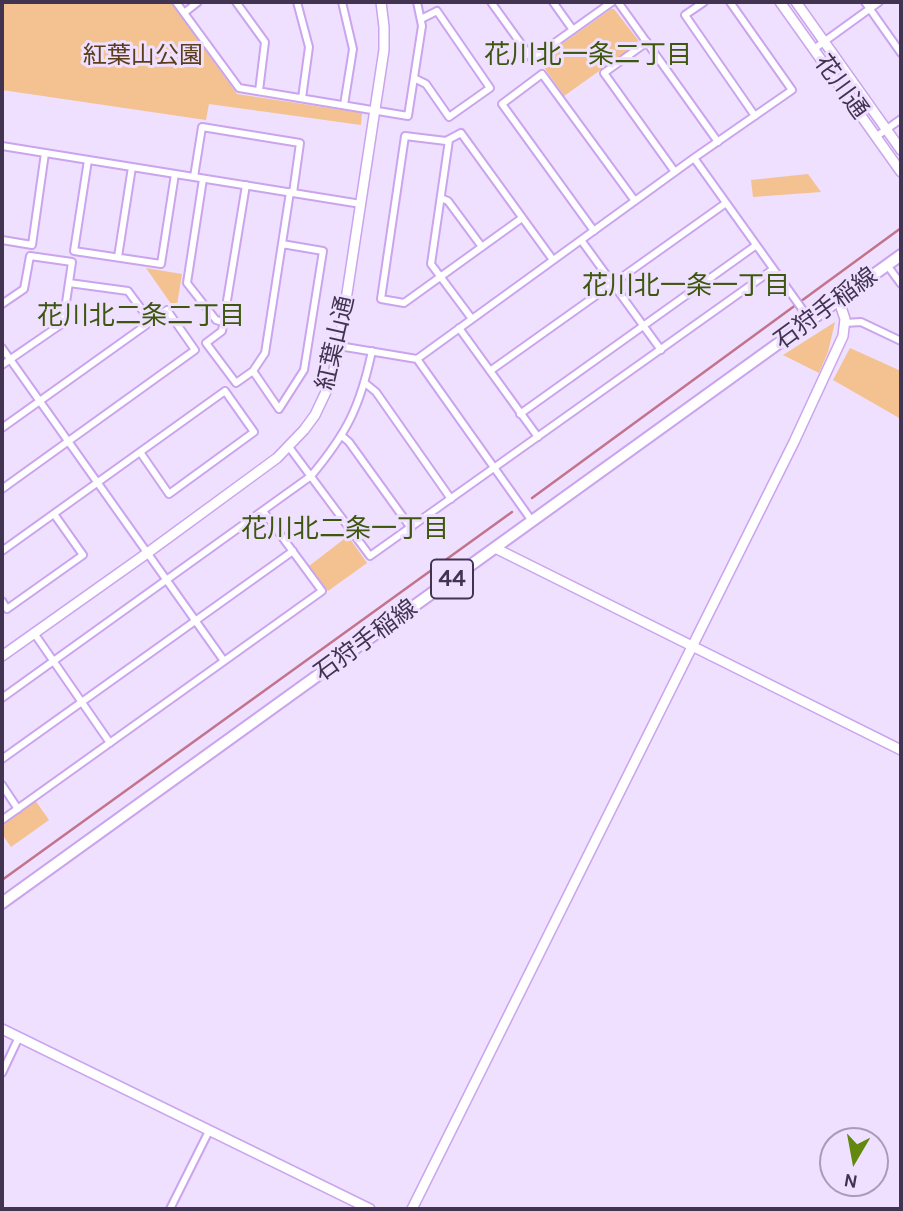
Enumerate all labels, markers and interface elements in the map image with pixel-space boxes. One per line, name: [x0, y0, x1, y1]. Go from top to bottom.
district label: 花川北一条二丁目: [484, 40, 692, 72]
park label: 紅葉山公園: [83, 42, 203, 70]
street label: 花川通: [808, 49, 874, 125]
street label: 石狩手稲線: [769, 262, 883, 356]
district label: 花川北一条一丁目: [582, 271, 790, 303]
street label: 紅葉山通: [311, 293, 361, 393]
district label: 花川北二条二丁目: [37, 301, 245, 333]
district label: 花川北二条一丁目: [241, 514, 449, 546]
road number: 44: [431, 559, 473, 598]
street label: 石狩手稲線: [309, 594, 423, 688]
north arrow: [819, 1127, 889, 1197]
text: N: [842, 1169, 859, 1193]

